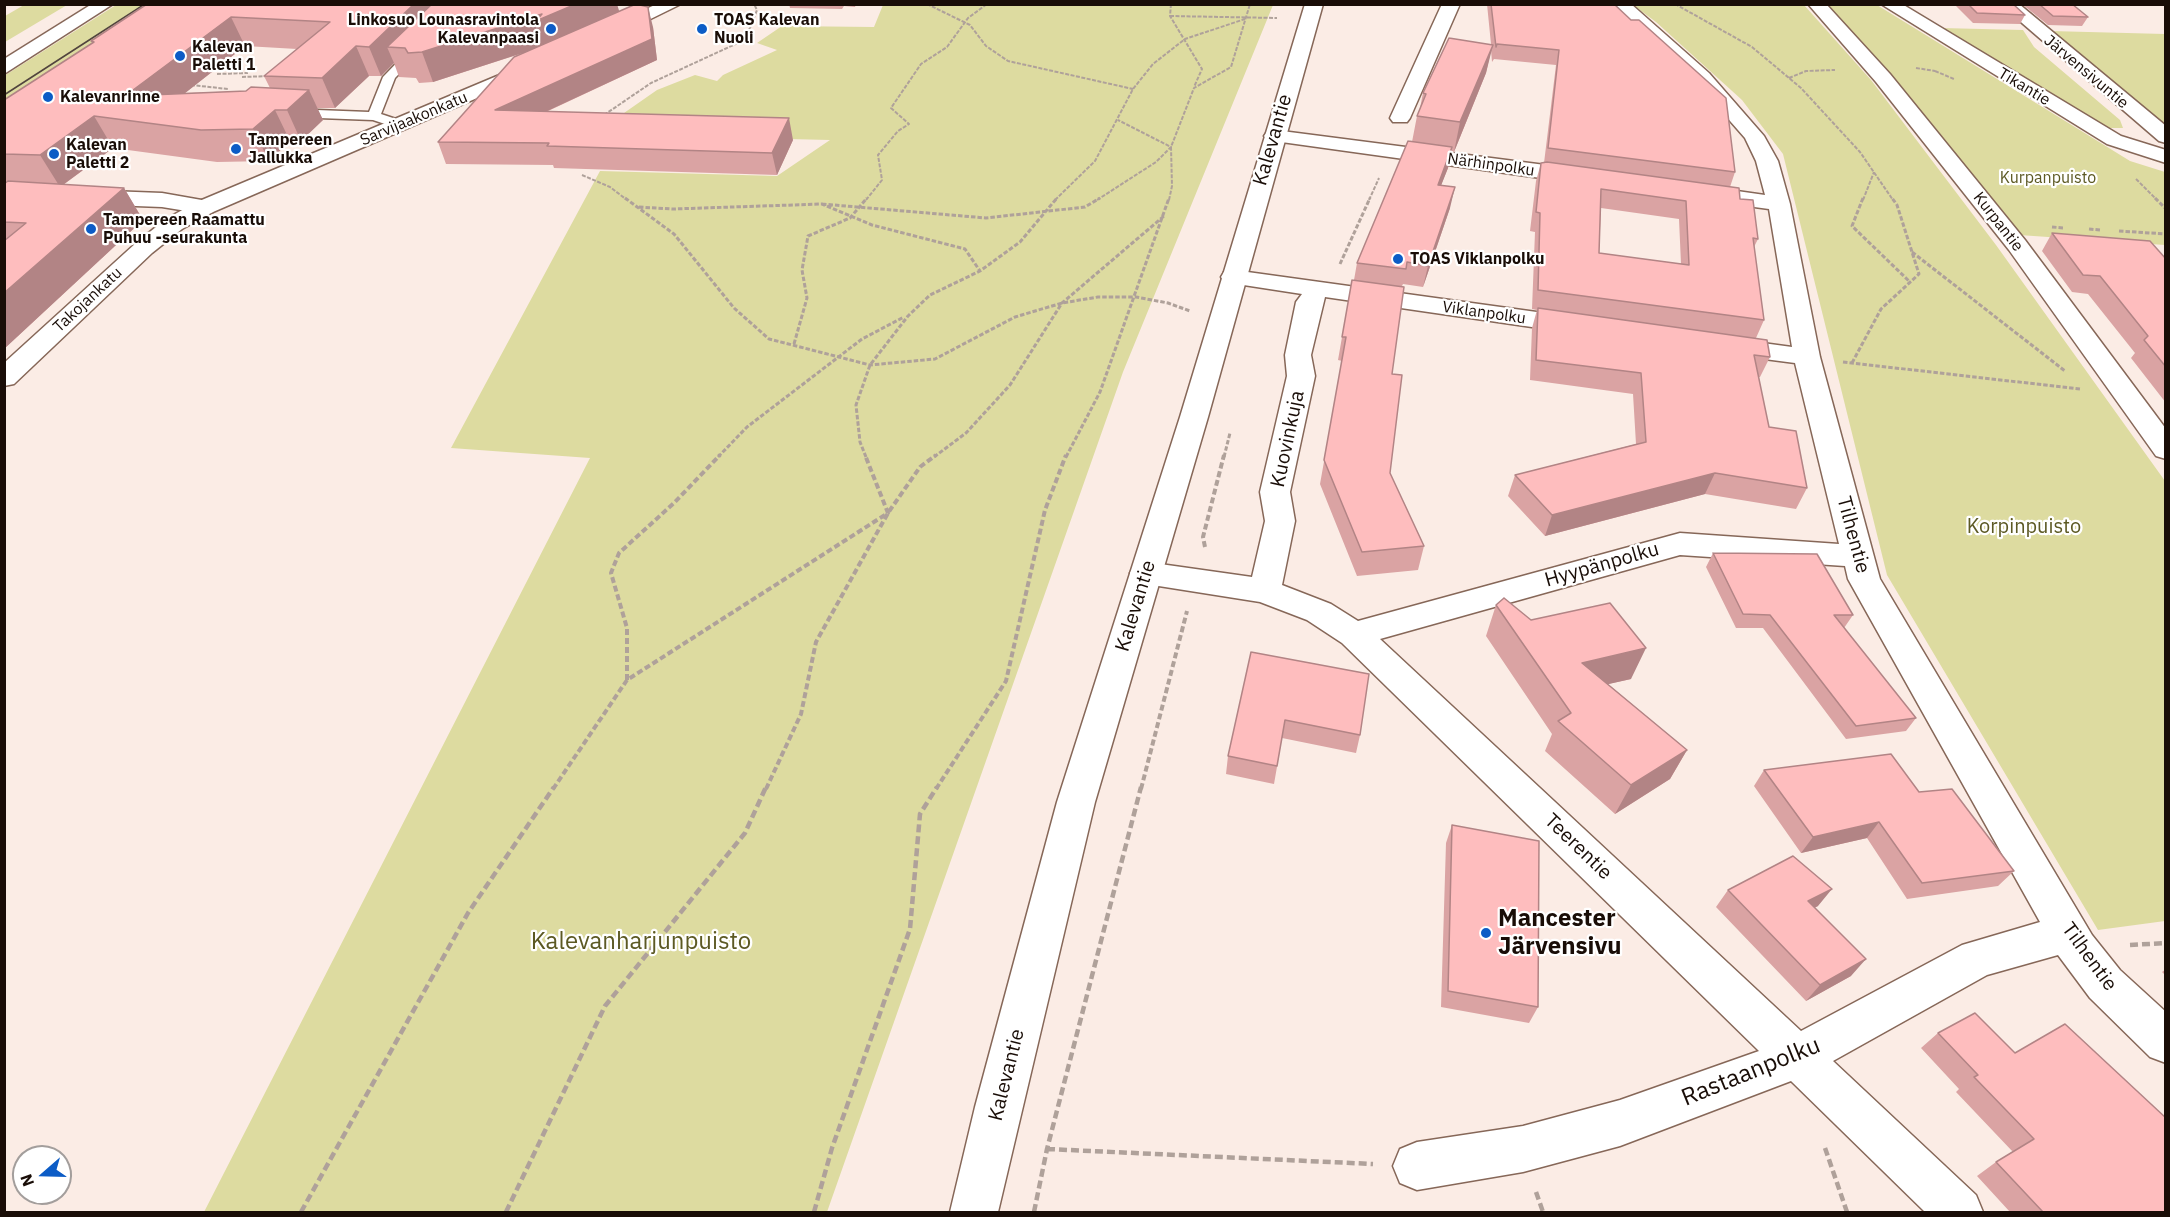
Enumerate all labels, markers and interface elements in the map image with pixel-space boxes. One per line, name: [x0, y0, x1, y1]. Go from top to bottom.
place label: Linkosuo Lounasravintola Kalevanpaasi: [348, 10, 539, 48]
place label: TOAS Kalevan Nuoli: [714, 10, 819, 48]
marker: Linkosuo Lounasravintola Kalevanpaasi: [544, 22, 558, 36]
marker: TOAS Kalevan Nuoli: [695, 22, 709, 36]
street label: Järvensivuntie: [2040, 31, 2132, 113]
place label: Kalevan Paletti 1: [192, 37, 255, 75]
marker: Kalevan Paletti 1: [173, 49, 187, 63]
street label: Tikantie: [1994, 64, 2054, 110]
place label: Kalevanrinne: [60, 87, 160, 107]
street label: Sarvijaakonkatu: [357, 88, 471, 150]
marker: Kalevanrinne: [41, 90, 55, 104]
street label: Kalevantie: [1249, 92, 1297, 188]
place label: Tampereen Jallukka: [248, 130, 332, 168]
place label: Kalevan Paletti 2: [66, 135, 129, 173]
marker: Tampereen Jallukka: [229, 142, 243, 156]
marker: Kalevan Paletti 2: [47, 147, 61, 161]
street label: Närhinpolku: [1446, 149, 1536, 181]
park label: Kurpanpuisto: [2000, 168, 2096, 188]
street label: Kurpantie: [1969, 188, 2027, 256]
place label: Tampereen Raamattu Puhuu -seurakunta: [103, 210, 265, 248]
marker: Tampereen Raamattu Puhuu -seurakunta: [84, 222, 98, 236]
place label: TOAS Viklanpolku: [1410, 249, 1545, 269]
marker: TOAS Viklanpolku: [1391, 252, 1405, 266]
street label: Takojankatu: [50, 263, 126, 337]
street label: Viklanpolku: [1441, 298, 1527, 328]
street label: Kuovinkuja: [1266, 388, 1310, 490]
street label: Tilhentie: [1831, 494, 1875, 576]
park label: Korpinpuisto: [1967, 515, 2081, 539]
street label: Hyypänpolku: [1542, 537, 1662, 593]
street label: Kalevantie: [1111, 558, 1161, 654]
street label: Teerentie: [1539, 809, 1617, 885]
place label: Mancester Järvensivu: [1498, 905, 1622, 961]
street label: Tilhentie: [2056, 918, 2122, 996]
marker: Mancester Järvensivu: [1479, 926, 1493, 940]
park label: Kalevanharjunpuisto: [531, 928, 751, 956]
street label: Kalevantie: [984, 1026, 1030, 1124]
street label: Rastaanpolku: [1677, 1031, 1825, 1113]
north arrow: [12, 1145, 72, 1205]
text: N: [16, 1172, 38, 1189]

